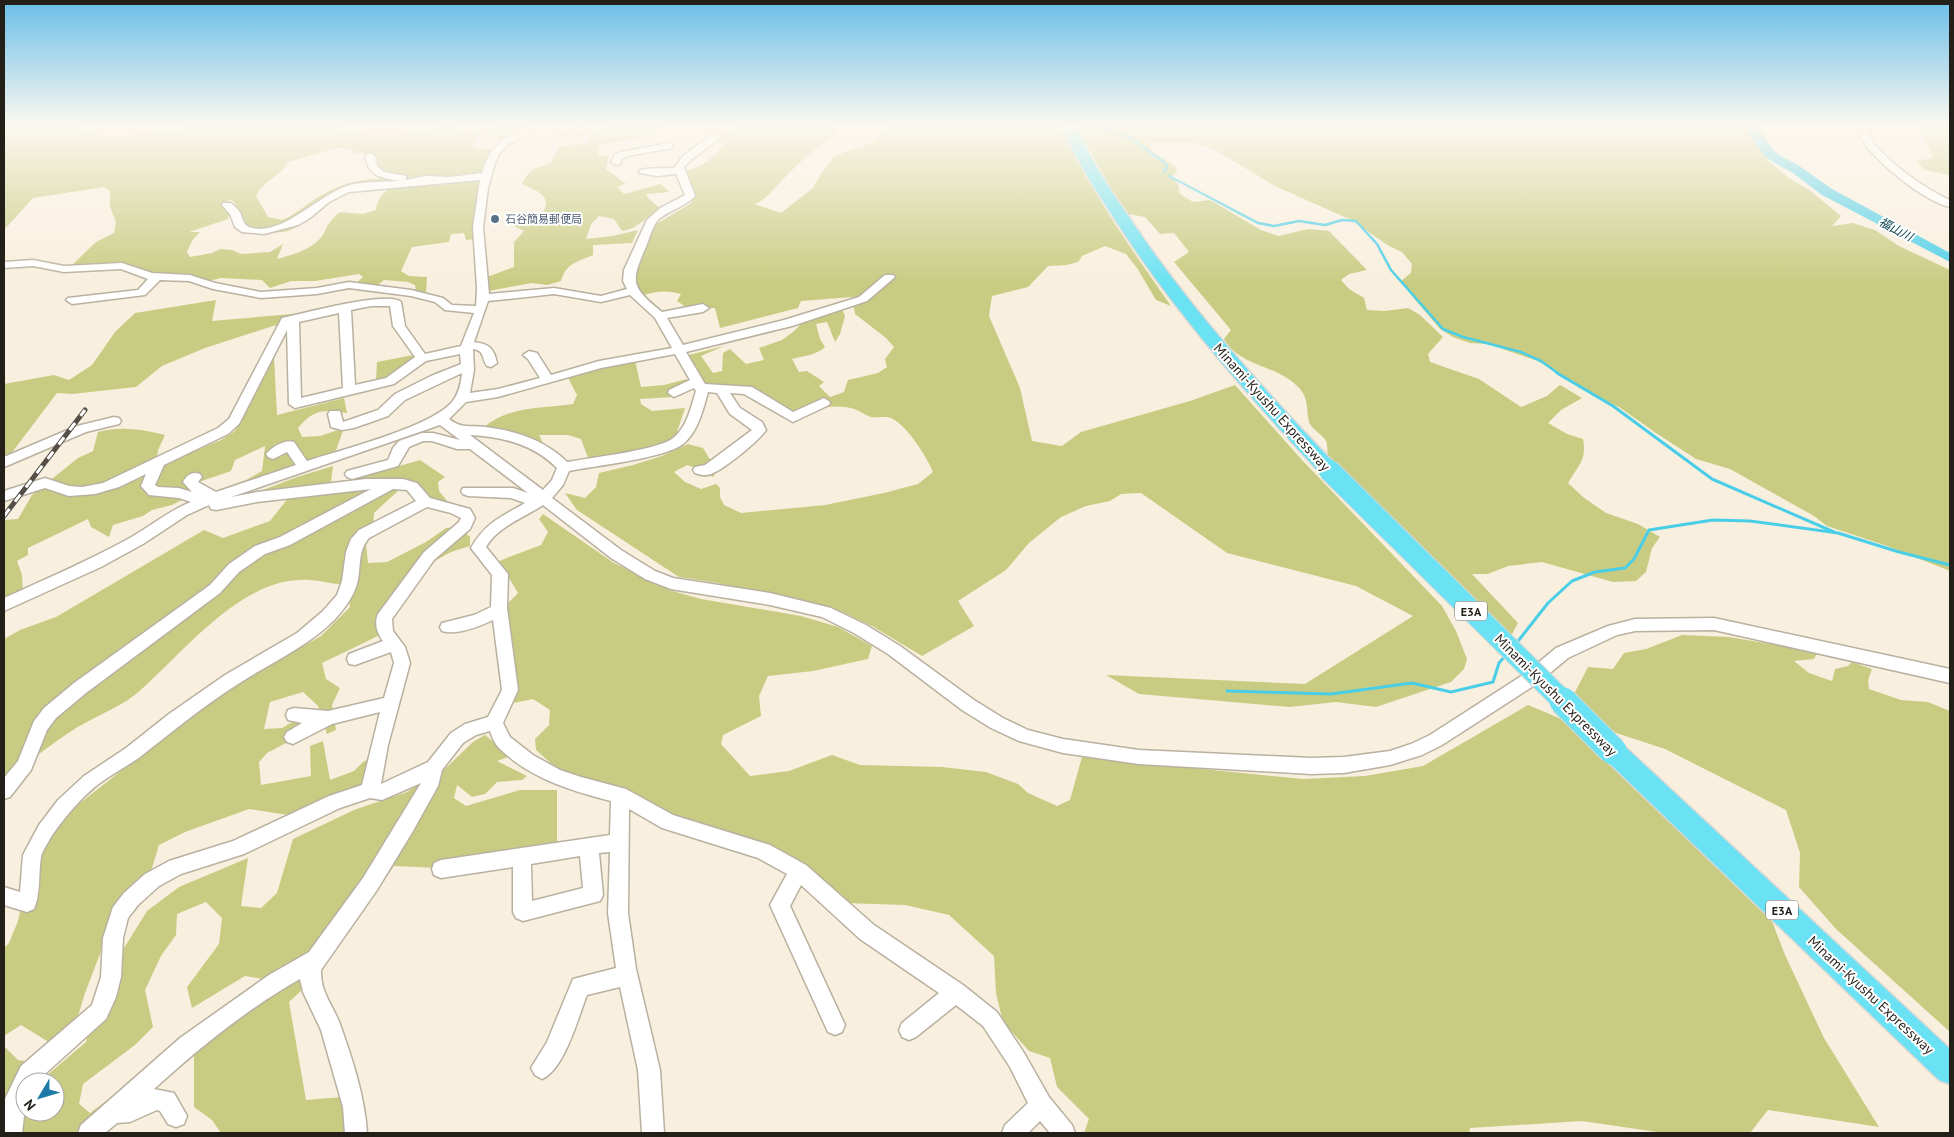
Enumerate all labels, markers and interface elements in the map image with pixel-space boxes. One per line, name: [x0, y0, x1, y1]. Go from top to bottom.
place label: 石谷簡易郵便局: [505, 212, 582, 226]
marker: 石谷簡易郵便局: [489, 213, 501, 225]
water label: 福山川: [1877, 214, 1917, 245]
street label: Minami-Kyushu Expressway: [1210, 339, 1335, 475]
road number: E3A: [1455, 602, 1487, 620]
street label: Minami-Kyushu Expressway: [1491, 630, 1621, 760]
road number: E3A: [1766, 900, 1798, 920]
street label: Minami-Kyushu Expressway: [1804, 932, 1938, 1059]
north arrow: [15, 1072, 65, 1122]
text: N: [20, 1096, 40, 1114]

